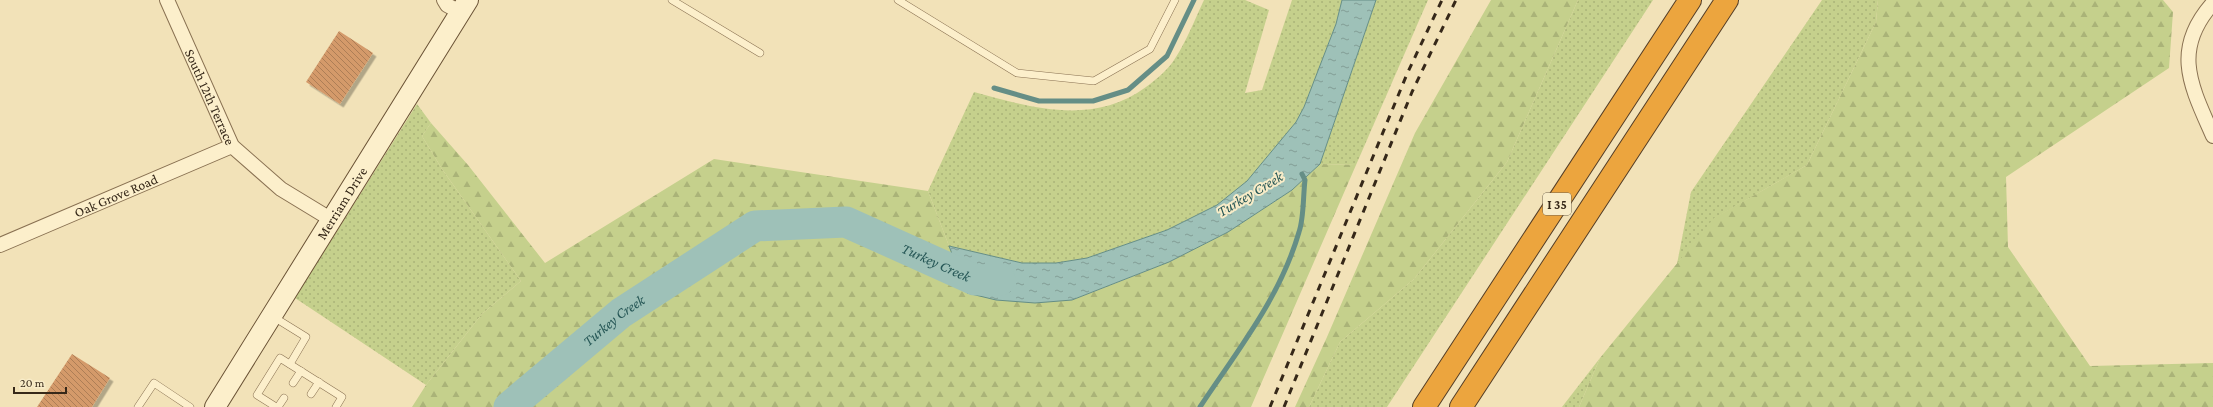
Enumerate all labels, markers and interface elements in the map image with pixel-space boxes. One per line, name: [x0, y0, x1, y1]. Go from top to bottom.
street label: South 12th Terrace: [182, 46, 238, 147]
street label: Merriam Drive: [313, 164, 370, 242]
water label: Turkey Creek: [1214, 167, 1287, 221]
street label: Oak Grove Road: [72, 170, 161, 220]
road number: I 35: [1543, 193, 1571, 215]
water label: Turkey Creek: [899, 240, 974, 286]
water label: Turkey Creek: [580, 291, 649, 349]
scale bar: [14, 369, 66, 395]
text: 20 m: [20, 376, 45, 390]

